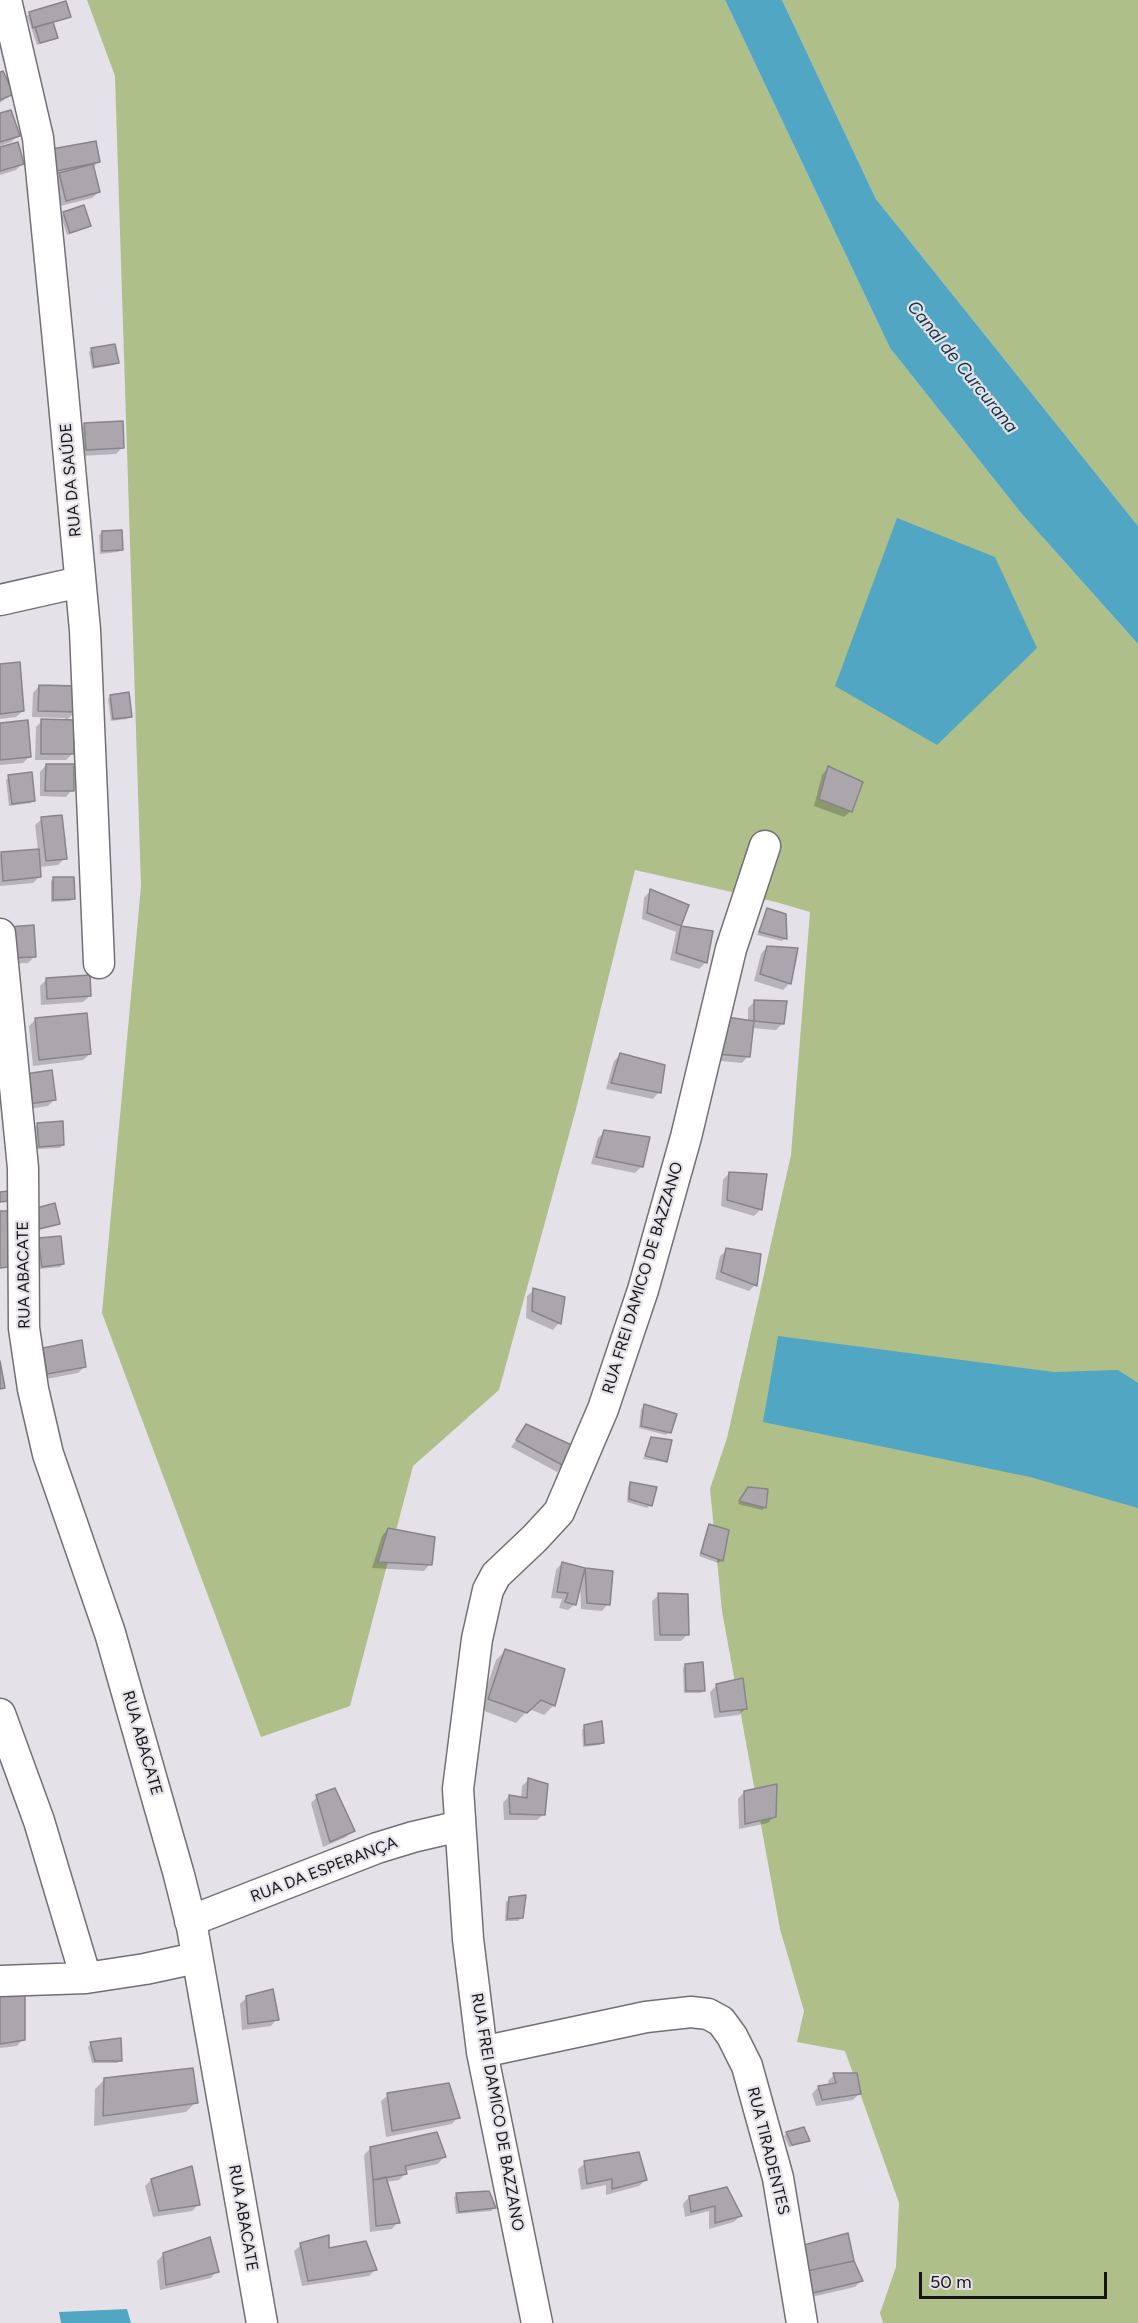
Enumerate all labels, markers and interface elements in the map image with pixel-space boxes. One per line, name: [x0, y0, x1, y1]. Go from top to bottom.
water label: Canal de Curcurana: [902, 297, 1022, 437]
street label: RUA DA SAÚDE: [56, 422, 86, 538]
street label: RUA FREI DAMICO DE BAZZANO: [599, 1160, 687, 1396]
street label: RUA ABACATE: [13, 1221, 35, 1329]
street label: RUA ABACATE: [118, 1689, 166, 1797]
street label: RUA DA ESPERANÇA: [248, 1833, 400, 1907]
street label: RUA FREI DAMICO DE BAZZANO: [467, 1991, 527, 2233]
street label: RUA TIRADENTES: [743, 2085, 793, 2217]
street label: RUA ABACATE: [224, 2163, 262, 2273]
scale bar: [922, 2260, 1110, 2298]
text: 50 m: [930, 2271, 972, 2293]

